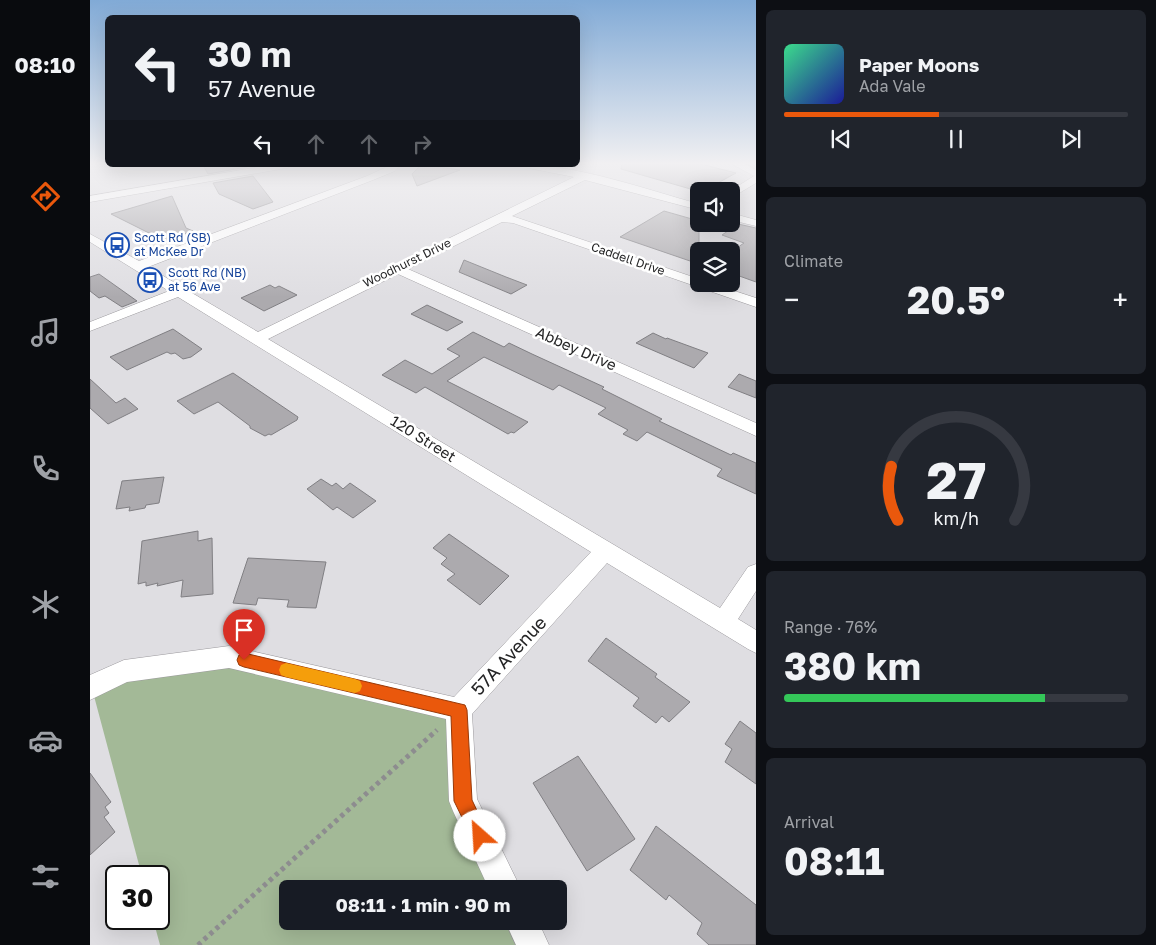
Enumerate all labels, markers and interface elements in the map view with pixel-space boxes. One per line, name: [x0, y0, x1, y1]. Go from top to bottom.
text: 30 m: [208, 33, 291, 75]
icon: left: [125, 35, 190, 100]
text: 08:10: [14, 51, 76, 78]
text: Paper Moons: [859, 53, 979, 76]
text: 57 Avenue: [208, 75, 316, 102]
text: Ada Vale: [859, 76, 925, 96]
icon: previous: [827, 125, 855, 153]
icon: pause: [942, 125, 970, 153]
icon: next: [1057, 125, 1085, 153]
icon: left: [249, 130, 277, 158]
icon: ahead: [302, 130, 330, 158]
icon: ahead: [355, 130, 383, 158]
icon: right: [408, 130, 436, 158]
icon: directions: [28, 179, 63, 214]
map controls: [690, 182, 740, 292]
button: sound: [690, 182, 740, 232]
place label: Scott Rd (SB) at McKee Dr: [134, 230, 211, 259]
bus stop icon: Scott Rd (SB) at McKee Dr: [104, 232, 130, 258]
street label: Woodhurst Drive: [360, 235, 453, 290]
street label: Caddell Drive: [589, 239, 667, 278]
button: layers: [690, 242, 740, 292]
text: Climate: [784, 251, 843, 271]
place label: Scott Rd (NB) at 56 Ave: [168, 265, 247, 294]
bus stop icon: Scott Rd (NB) at 56 Ave: [137, 267, 163, 293]
text: 20.5°: [907, 277, 1005, 322]
text: −: [784, 283, 799, 316]
text: +: [1113, 283, 1128, 316]
icon: music: [28, 315, 63, 350]
street label: Abbey Drive: [533, 322, 620, 374]
street label: 120 Street: [388, 411, 459, 465]
text: 27: [926, 448, 986, 510]
icon: phone: [28, 451, 63, 486]
text: km/h: [933, 507, 979, 529]
icon: climate: [28, 587, 63, 622]
pin: [223, 609, 265, 660]
street label: 57A Avenue: [466, 611, 550, 699]
icon: arrive: [230, 616, 258, 644]
text: Range · 76%: [784, 617, 877, 637]
text: 380 km: [784, 643, 921, 688]
icon: car: [28, 723, 63, 758]
position arrow: [453, 809, 505, 861]
text: Arrival: [784, 812, 834, 832]
text: 08:11: [784, 838, 884, 883]
icon: filters: [28, 859, 63, 894]
speed limit sign: 30: [105, 865, 170, 930]
text: 08:11 · 1 min · 90 m: [336, 893, 510, 916]

